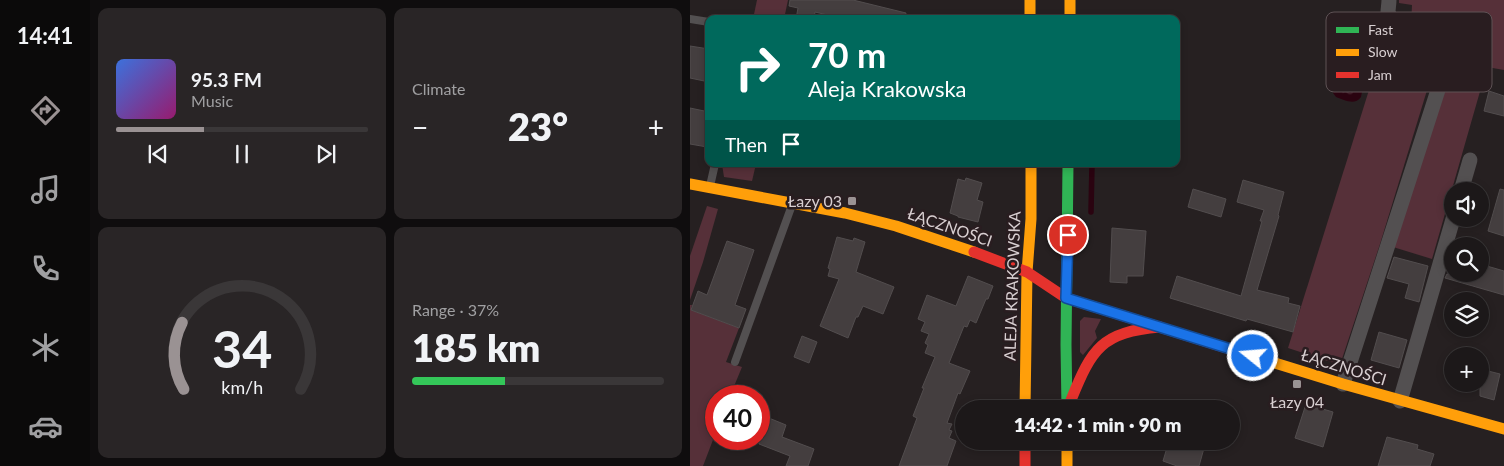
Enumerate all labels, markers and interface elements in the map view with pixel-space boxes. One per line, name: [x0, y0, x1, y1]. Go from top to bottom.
legend: [1326, 12, 1492, 92]
text: Fast: [1368, 21, 1393, 38]
text: 14:41: [17, 22, 73, 49]
text: 70 m: [808, 33, 886, 75]
icon: right: [725, 35, 790, 100]
text: Slow: [1368, 43, 1398, 60]
text: Jam: [1368, 66, 1392, 83]
text: 95.3 FM: [191, 68, 262, 91]
text: Aleja Krakowska: [808, 75, 967, 102]
text: Climate: [412, 79, 465, 98]
text: Music: [191, 91, 233, 110]
icon: directions: [28, 93, 63, 128]
text: 23°: [508, 103, 568, 149]
text: −: [412, 110, 428, 144]
text: +: [648, 110, 664, 144]
icon: arrive: [777, 130, 805, 158]
text: Then: [725, 133, 767, 156]
icon: previous: [144, 140, 172, 168]
icon: pause: [228, 140, 256, 168]
icon: next: [312, 140, 340, 168]
icon: music: [28, 172, 63, 207]
map controls: [1444, 182, 1489, 392]
button: sound: [1444, 182, 1489, 227]
place label: Łazy 03: [788, 191, 842, 210]
marker: Łazy 03: [846, 195, 858, 207]
street label: ŁĄCZNOŚCI: [905, 203, 995, 250]
street label: ALEJA KRAKOWSKA: [999, 211, 1024, 361]
pin: [1047, 214, 1089, 256]
icon: arrive: [1054, 221, 1082, 249]
button: search: [1444, 237, 1489, 282]
icon: phone: [28, 251, 63, 286]
button: layers: [1444, 292, 1489, 337]
text: Range · 37%: [412, 300, 499, 319]
text: 34: [212, 317, 272, 379]
text: 185 km: [412, 324, 540, 370]
position arrow: [1226, 329, 1278, 381]
icon: climate: [28, 330, 63, 365]
street label: ŁĄCZNOŚCI: [1299, 345, 1389, 388]
button: +: [1444, 347, 1489, 392]
text: km/h: [221, 376, 263, 398]
marker: Łazy 04: [1291, 378, 1303, 390]
speed limit sign: 40: [705, 385, 770, 450]
place label: Łazy 04: [1270, 392, 1324, 411]
icon: car: [28, 409, 63, 444]
text: 14:42 · 1 min · 90 m: [1014, 413, 1181, 436]

